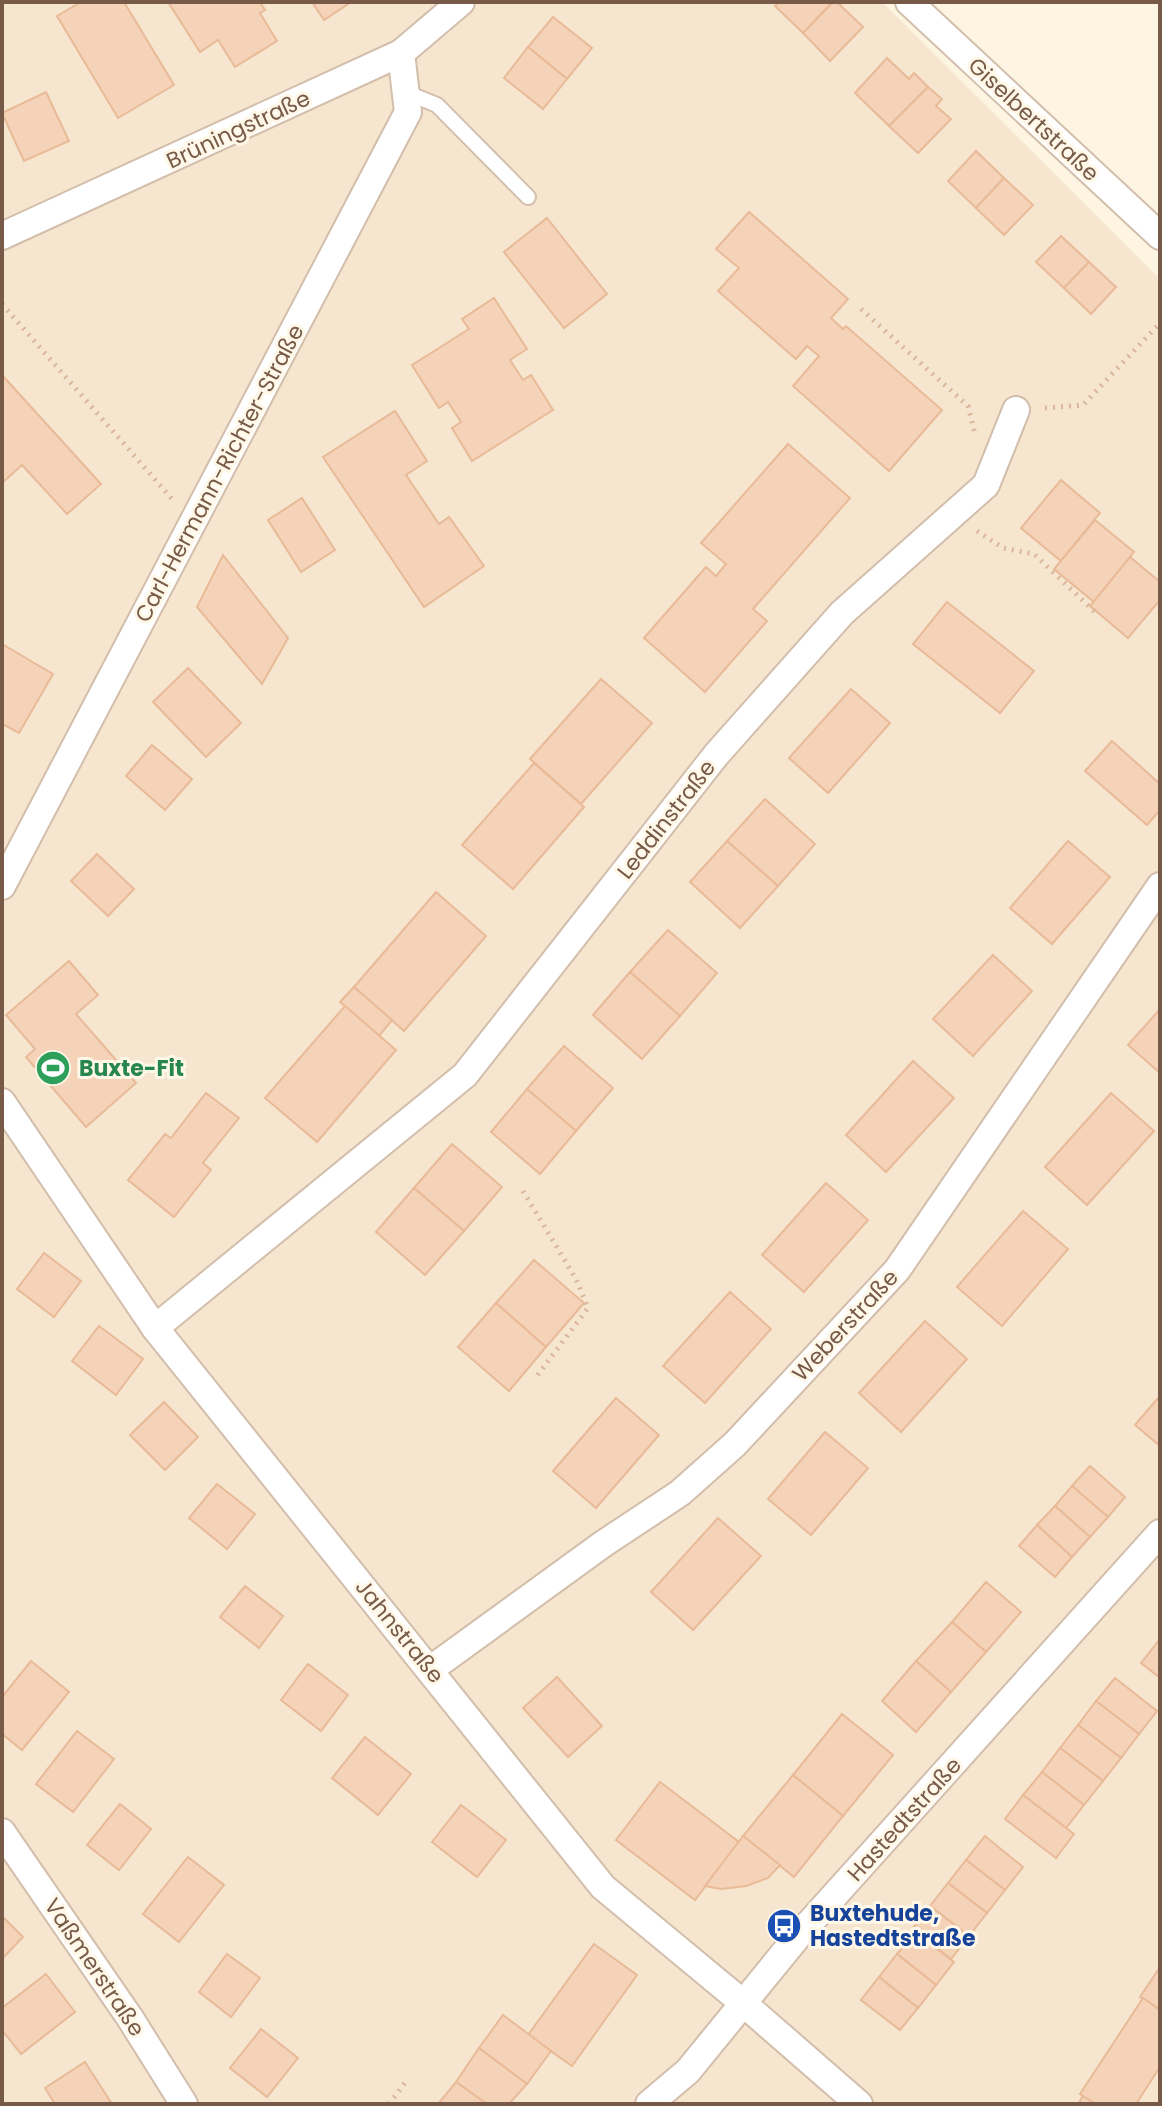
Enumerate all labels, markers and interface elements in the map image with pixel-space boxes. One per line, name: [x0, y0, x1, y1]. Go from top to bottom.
street label: Giselbertstraße: [961, 50, 1106, 188]
street label: Brüningstraße: [161, 83, 315, 176]
street label: Carl-Hermann-Richter-Straße: [128, 319, 311, 628]
street label: Leddinstraße: [610, 753, 723, 885]
sports icon: Buxte-Fit: [34, 1049, 72, 1087]
place label: Buxte-Fit: [79, 1053, 184, 1084]
street label: Weberstraße: [785, 1262, 905, 1388]
street label: Jahnstraße: [348, 1573, 451, 1690]
street label: Hastedtstraße: [840, 1751, 969, 1888]
street label: Vaßmerstraße: [37, 1892, 152, 2042]
place label: Buxtehude, Hastedtstraße: [810, 1898, 976, 1954]
bus stop icon: Buxtehude, Hastedtstraße: [765, 1907, 803, 1945]

